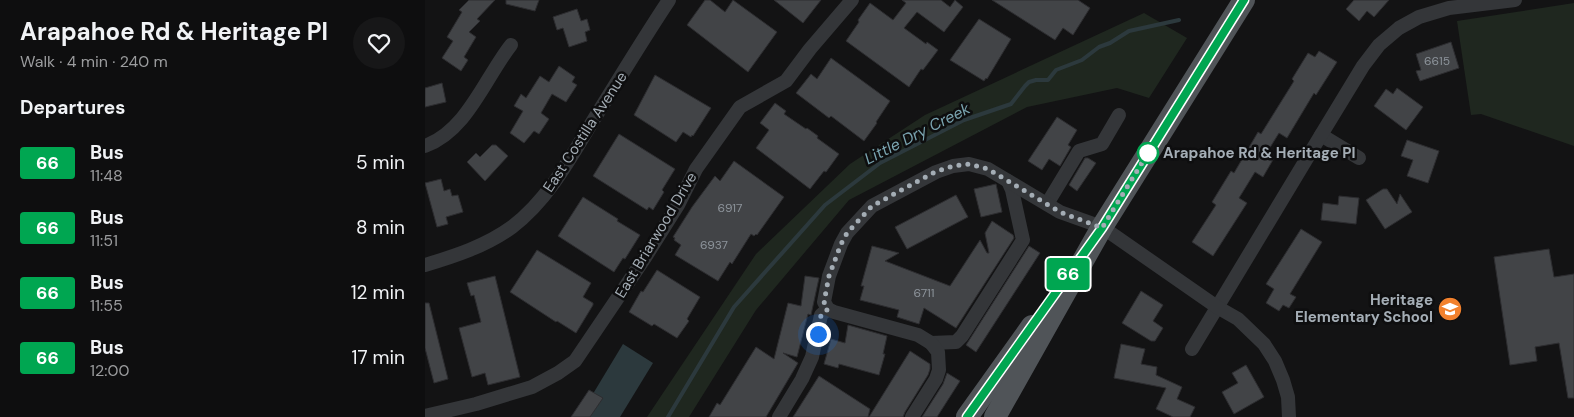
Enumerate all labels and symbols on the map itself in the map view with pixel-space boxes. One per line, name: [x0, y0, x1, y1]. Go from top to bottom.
house number: 6615: [1424, 53, 1450, 69]
street label: East Costilla Avenue: [539, 68, 631, 196]
water label: Little Dry Creek: [861, 97, 974, 169]
marker: Arapahoe Rd & Heritage Pl: [1137, 142, 1159, 164]
place label: Arapahoe Rd & Heritage Pl: [1163, 143, 1355, 163]
street label: East Briarwood Drive: [610, 168, 702, 302]
house number: 6917: [718, 200, 742, 216]
house number: 6937: [700, 237, 728, 253]
line badge: 66: [1045, 258, 1091, 290]
house number: 6711: [913, 285, 935, 301]
place label: Heritage Elementary School: [1295, 290, 1433, 327]
school or university icon: Heritage Elementary School: [1437, 296, 1463, 322]
your location: [806, 322, 831, 347]

